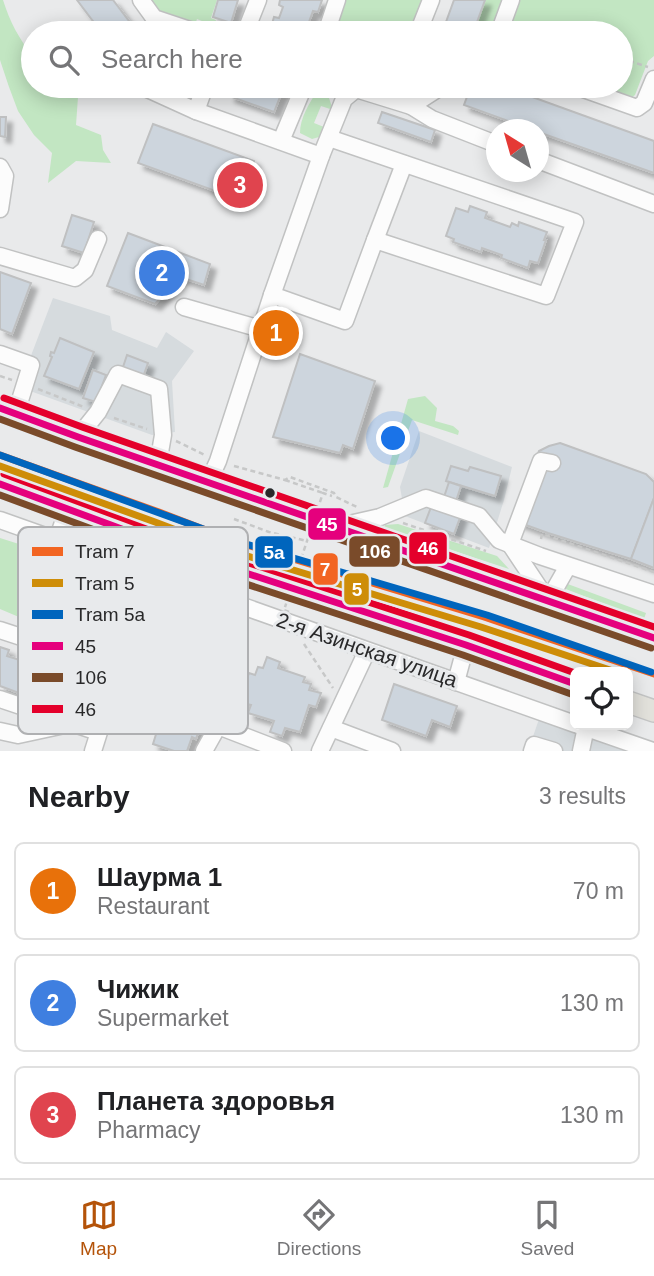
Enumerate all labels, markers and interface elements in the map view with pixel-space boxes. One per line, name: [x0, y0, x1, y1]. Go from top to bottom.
search box: [21, 21, 633, 98]
icon: search: [45, 41, 83, 79]
text: Search here: [101, 44, 243, 74]
north arrow: [486, 119, 549, 182]
pin: 3: [217, 159, 263, 211]
pin: 2: [139, 247, 185, 299]
pin: 1: [253, 307, 299, 359]
your location: [376, 421, 410, 455]
unlabelled marker: [263, 486, 277, 500]
line badge: 45: [307, 507, 347, 541]
text: 45: [316, 514, 338, 535]
legend: [18, 527, 248, 734]
line badge: 46: [408, 531, 448, 565]
line badge: 5а: [254, 535, 294, 569]
line badge: 106: [348, 535, 401, 568]
text: 46: [417, 538, 439, 559]
text: Tram 7: [75, 541, 134, 562]
text: 106: [359, 541, 391, 562]
text: 5а: [263, 542, 285, 563]
line badge: 7: [312, 552, 339, 586]
text: 7: [320, 559, 330, 580]
line badge: 5: [343, 572, 370, 606]
text: Tram 5: [75, 573, 134, 594]
text: 5: [352, 579, 363, 600]
text: Tram 5а: [75, 604, 145, 625]
street label: 2-я Азинская улица: [274, 608, 461, 691]
text: 45: [75, 636, 96, 657]
text: 106: [75, 667, 107, 688]
map controls: [570, 667, 633, 730]
button: locate: [570, 667, 633, 730]
text: 46: [75, 699, 96, 720]
text: Nearby: [28, 780, 130, 813]
text: 3 results: [539, 783, 626, 809]
text: Шаурма 1: [97, 862, 222, 892]
text: 1: [47, 878, 59, 904]
text: 70 m: [573, 878, 624, 904]
text: Restaurant: [97, 893, 210, 919]
text: Чижик: [97, 974, 179, 1004]
text: 2: [47, 990, 59, 1016]
text: 130 m: [560, 990, 624, 1016]
text: Supermarket: [97, 1005, 229, 1031]
text: Планета здоровья: [97, 1086, 335, 1116]
text: 3: [47, 1102, 59, 1128]
text: 130 m: [560, 1102, 624, 1128]
text: Pharmacy: [97, 1117, 201, 1143]
tab: Map: [80, 1196, 118, 1260]
tab: Directions: [277, 1196, 361, 1260]
tab: Saved: [520, 1196, 574, 1260]

